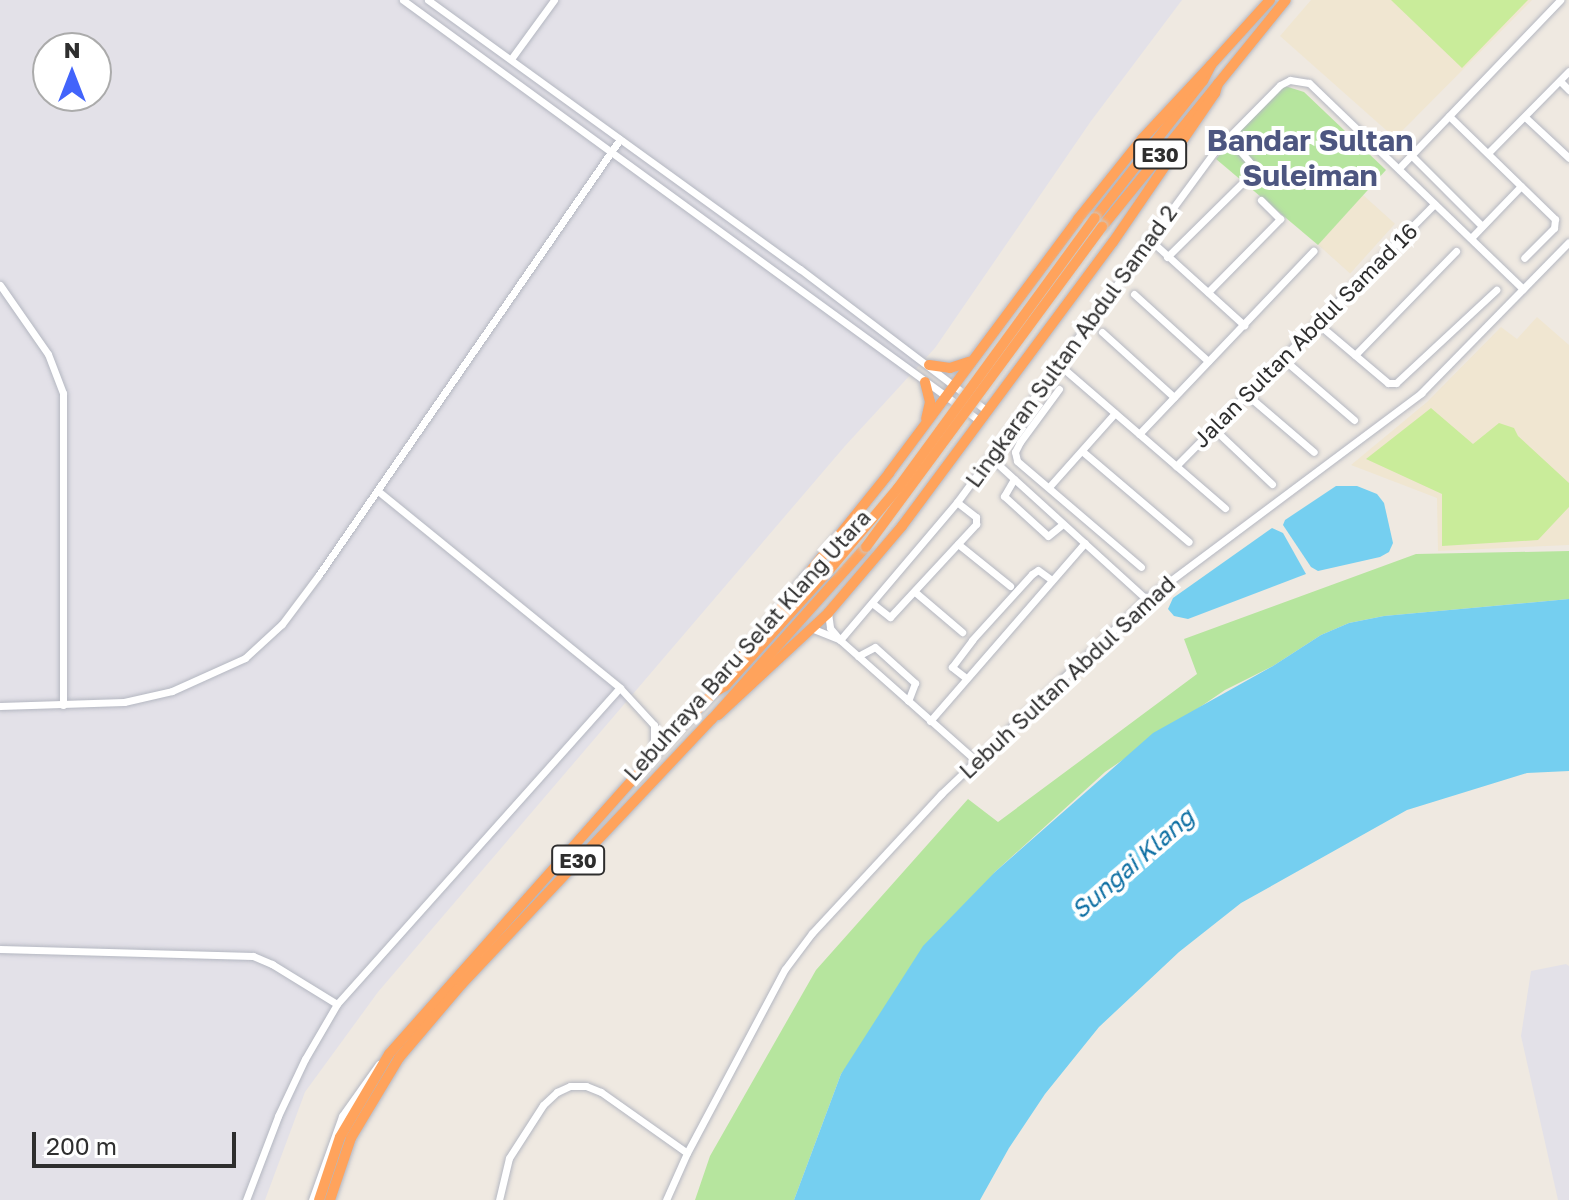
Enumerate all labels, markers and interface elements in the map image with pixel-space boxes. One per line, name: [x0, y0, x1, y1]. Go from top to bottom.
north arrow: [32, 32, 112, 112]
text: N: [64, 36, 80, 63]
district label: Bandar Sultan Suleiman: [1207, 122, 1413, 192]
road number: E30: [1132, 138, 1188, 170]
street label: Lingkaran Sultan Abdul Samad 2: [960, 200, 1182, 492]
street label: Jalan Sultan Abdul Samad 16: [1187, 217, 1423, 453]
street label: Lebuhraya Baru Selat Klang Utara: [618, 504, 876, 786]
street label: Lebuh Sultan Abdul Samad: [954, 570, 1180, 784]
water label: Sungai Klang: [1065, 802, 1199, 924]
road number: E30: [550, 844, 606, 876]
scale bar: [36, 1116, 240, 1166]
text: 200 m: [46, 1131, 117, 1160]

